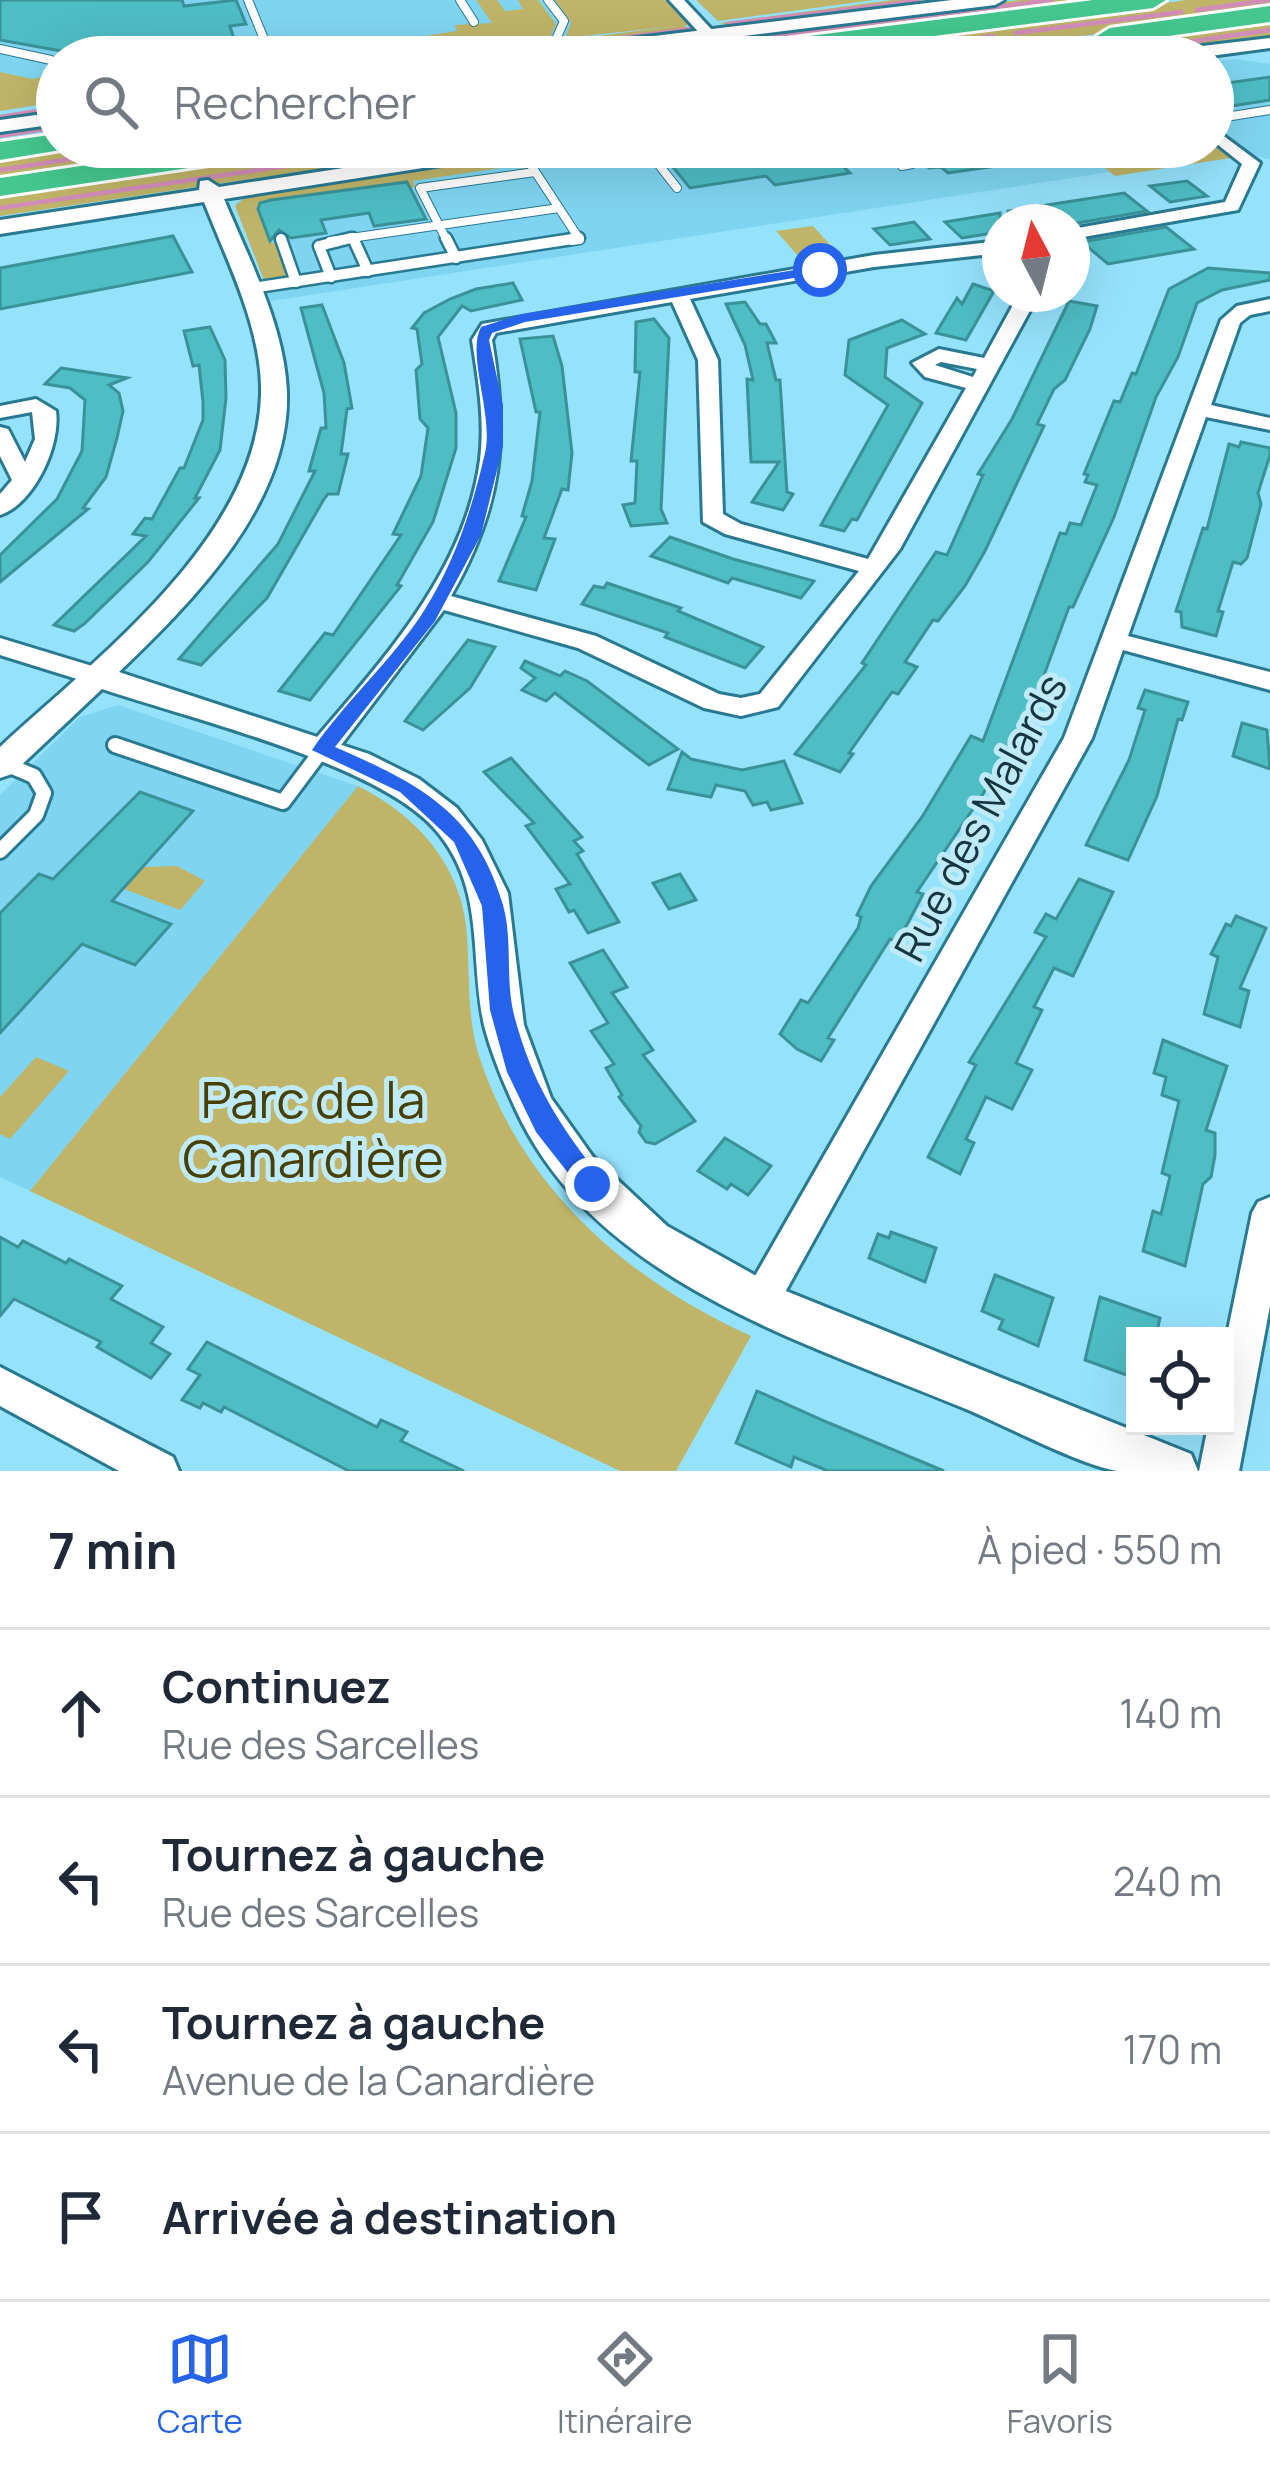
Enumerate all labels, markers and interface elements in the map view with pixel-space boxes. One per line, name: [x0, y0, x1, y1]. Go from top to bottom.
search box: [36, 36, 1234, 168]
icon: search: [78, 69, 144, 135]
text: Rechercher: [174, 71, 417, 133]
north arrow: [982, 204, 1090, 312]
route start: [793, 243, 847, 297]
street label: Rue des Malards: [880, 663, 1080, 971]
park label: Parc de la Canardière: [183, 1064, 443, 1192]
route end: [565, 1157, 619, 1211]
map controls: [1126, 1327, 1234, 1435]
button: locate: [1126, 1327, 1234, 1435]
text: 7 min: [48, 1515, 177, 1584]
text: À pied · 550 m: [977, 1522, 1222, 1576]
text: Continuez: [162, 1655, 391, 1717]
icon: ahead: [48, 1680, 114, 1746]
text: 140 m: [1119, 1686, 1222, 1740]
text: Rue des Sarcelles: [162, 1717, 479, 1771]
text: Tournez à gauche: [162, 1823, 545, 1885]
icon: left: [48, 1848, 114, 1914]
text: 240 m: [1113, 1854, 1222, 1908]
text: Rue des Sarcelles: [162, 1885, 479, 1939]
text: Tournez à gauche: [162, 1991, 545, 2053]
icon: left: [48, 2016, 114, 2082]
text: 170 m: [1123, 2022, 1222, 2076]
text: Avenue de la Canardière: [162, 2053, 595, 2107]
icon: arrive: [48, 2184, 114, 2250]
text: Arrivée à destination: [162, 2186, 617, 2248]
tab: Carte: [157, 2326, 243, 2443]
tab: Itinéraire: [557, 2326, 693, 2443]
tab: Favoris: [1007, 2326, 1113, 2443]

